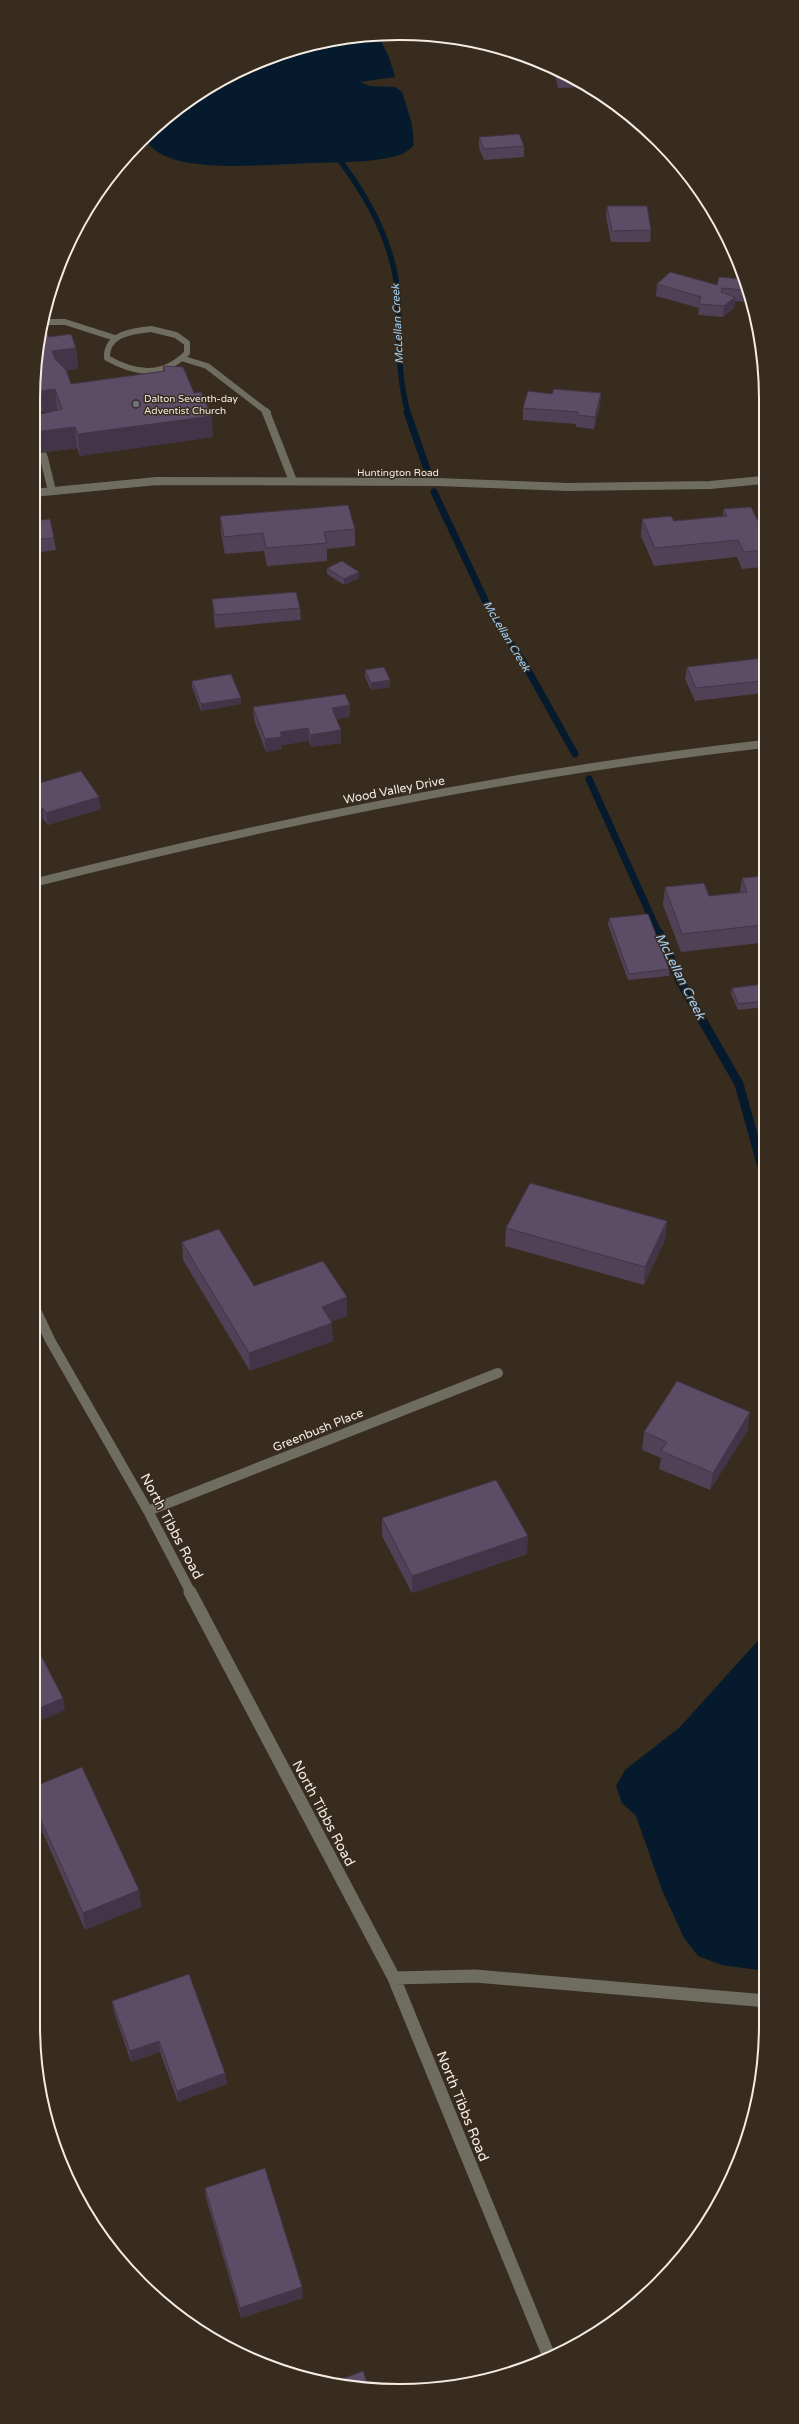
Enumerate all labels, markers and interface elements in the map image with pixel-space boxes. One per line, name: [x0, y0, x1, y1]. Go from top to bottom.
water label: McLellan Creek: [389, 283, 406, 364]
place label: Dalton Seventh-day Adventist Church: [144, 393, 238, 417]
marker: Dalton Seventh-day Adventist Church: [131, 399, 141, 409]
street label: Huntington Road: [357, 467, 439, 479]
water label: McLellan Creek: [480, 599, 533, 675]
street label: Wood Valley Drive: [342, 773, 446, 807]
water label: McLellan Creek: [651, 931, 709, 1023]
street label: Greenbush Place: [271, 1405, 365, 1455]
street label: North Tibbs Road: [136, 1470, 207, 1582]
street label: North Tibbs Road: [288, 1757, 359, 1869]
street label: North Tibbs Road: [433, 2049, 492, 2164]

